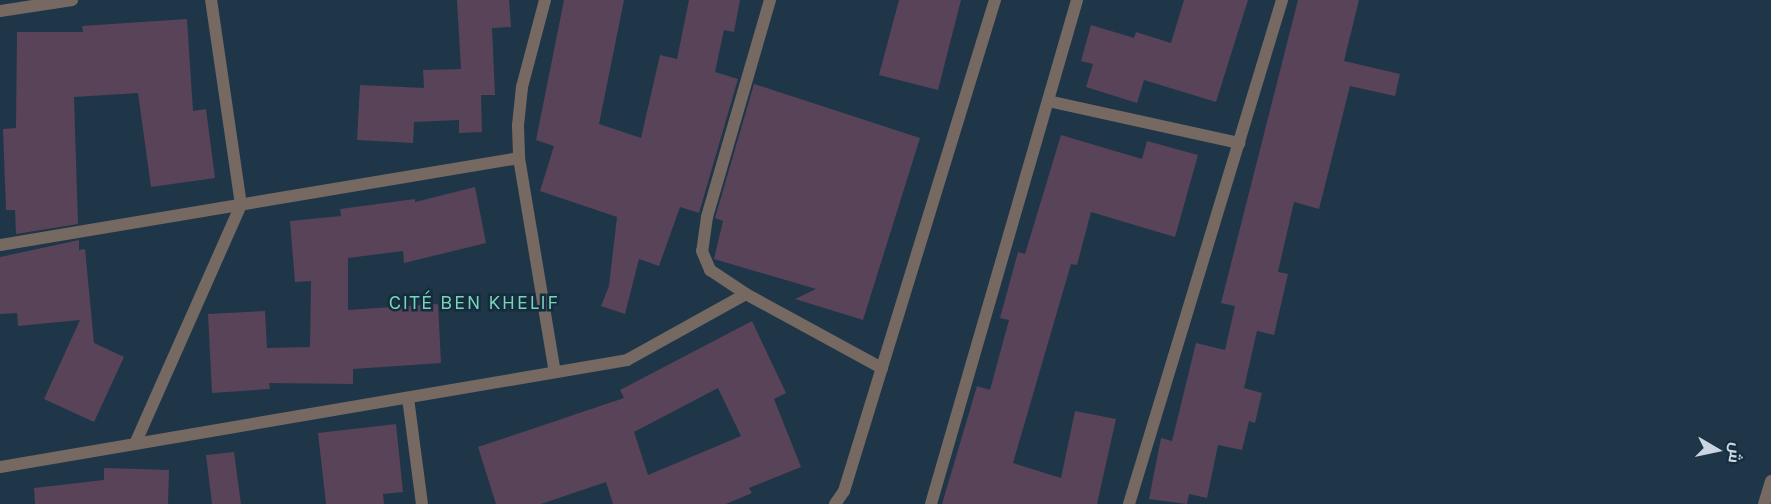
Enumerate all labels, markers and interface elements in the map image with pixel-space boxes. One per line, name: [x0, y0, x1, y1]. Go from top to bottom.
district label: CITÉ BEN KHELIF: [389, 290, 559, 314]
north arrow: [1687, 420, 1747, 480]
text: ش: [1724, 441, 1746, 465]

